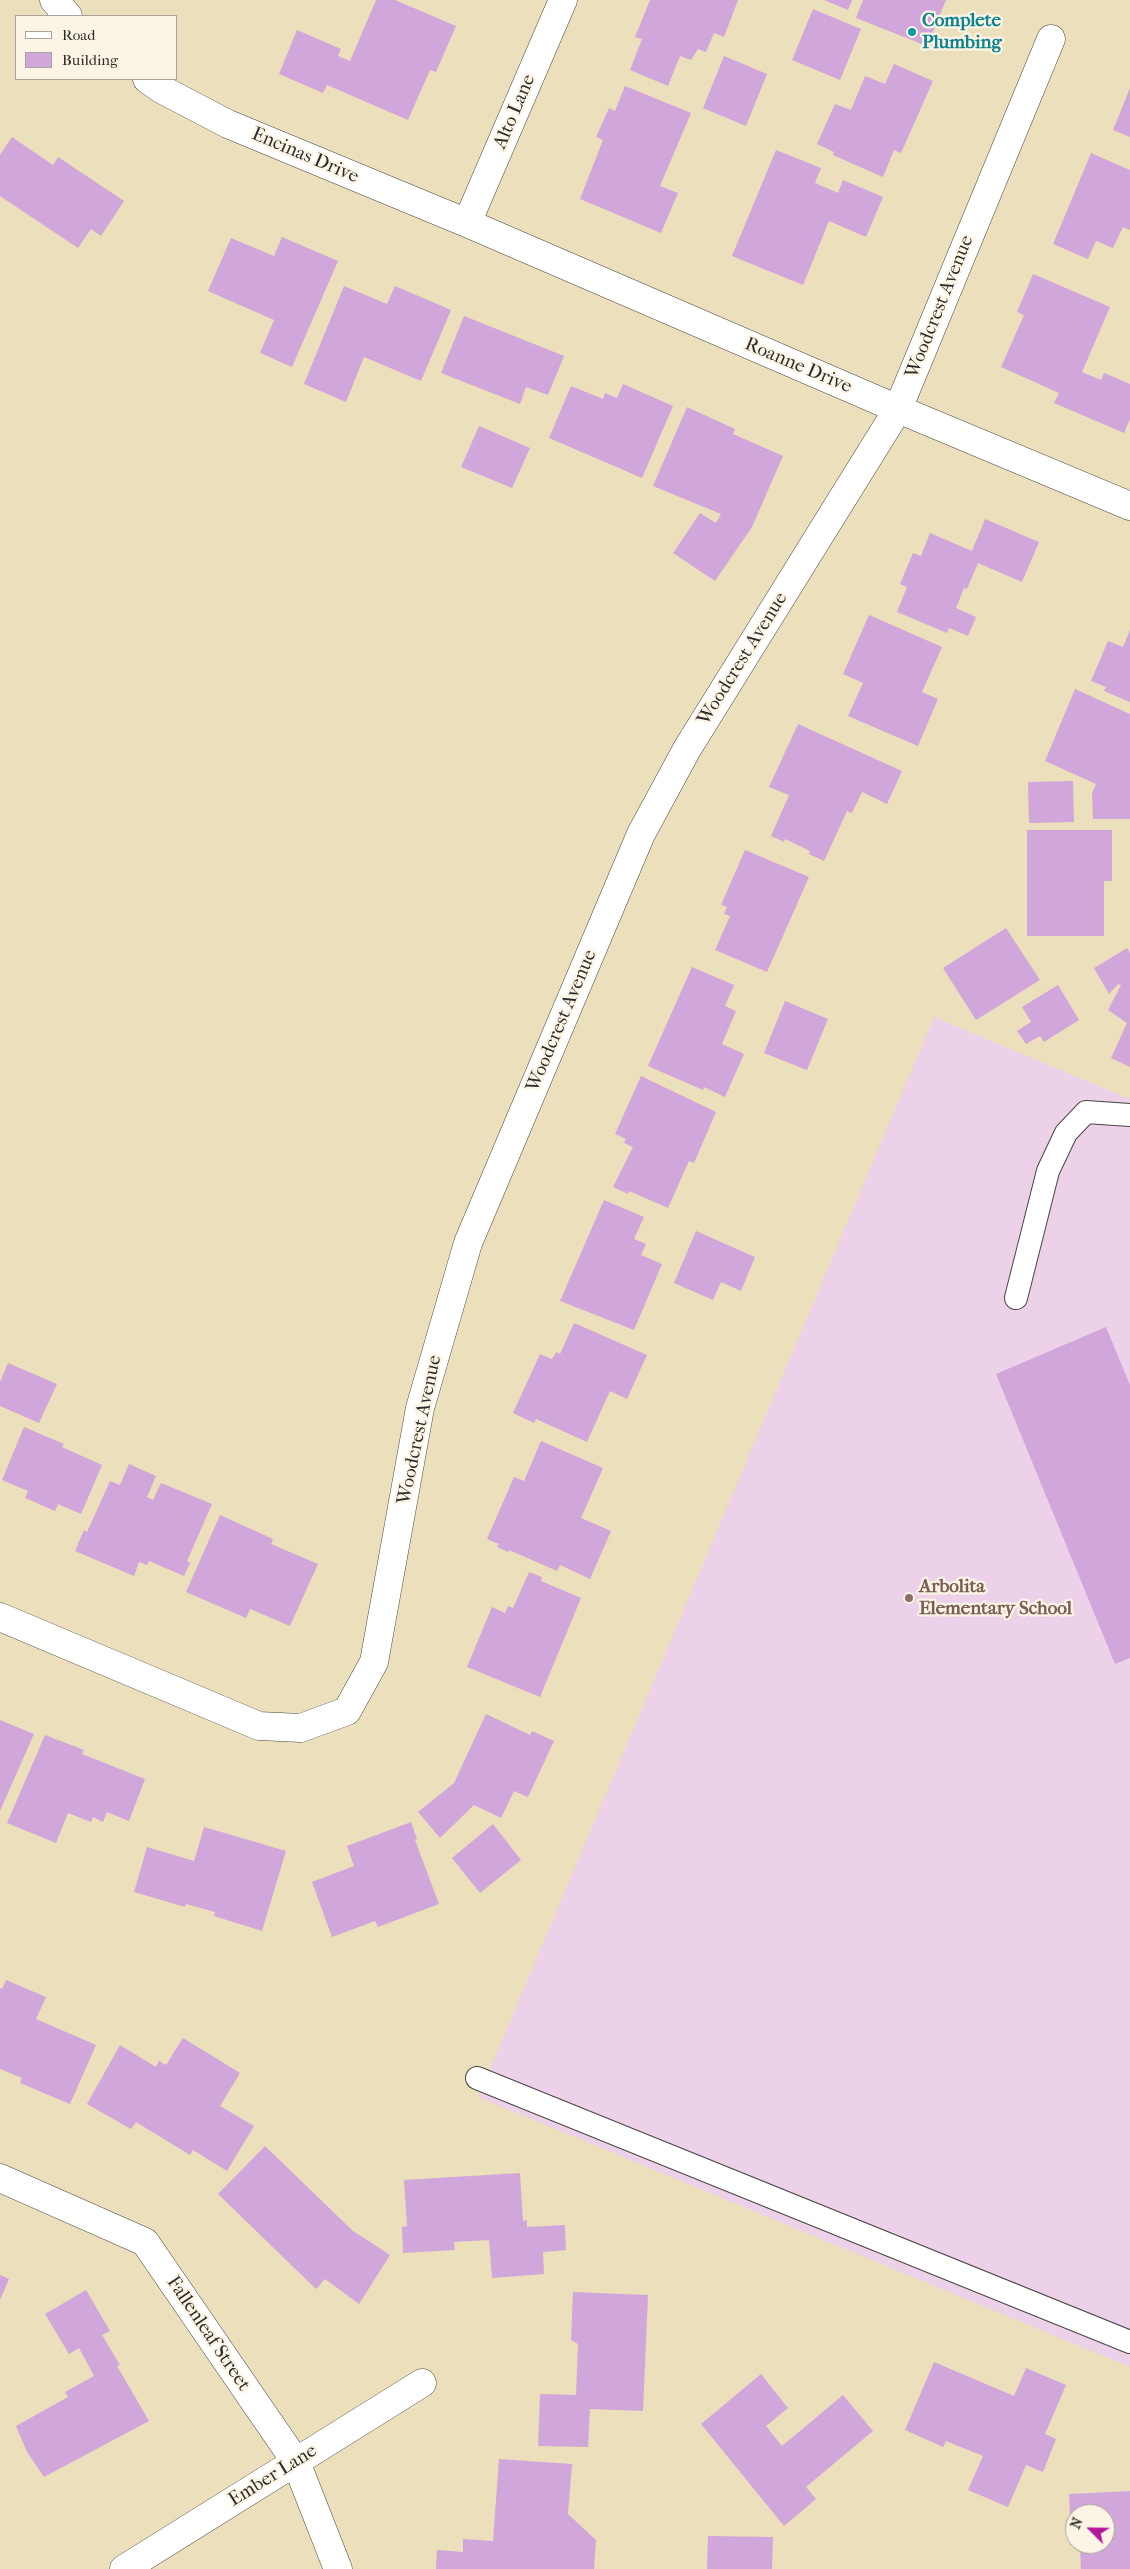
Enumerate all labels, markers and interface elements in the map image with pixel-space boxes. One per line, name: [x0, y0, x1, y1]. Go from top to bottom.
place label: Complete Plumbing: [922, 10, 1002, 54]
legend: [15, 15, 178, 80]
text: Road: [62, 26, 95, 44]
marker: Complete Plumbing: [906, 26, 918, 38]
text: Building: [62, 51, 118, 69]
street label: Alto Lane: [489, 71, 541, 153]
street label: Encinas Drive: [248, 123, 362, 189]
street label: Woodcrest Avenue: [901, 232, 979, 382]
street label: Roanne Drive: [741, 333, 855, 399]
street label: Woodcrest Avenue: [693, 589, 793, 729]
street label: Woodcrest Avenue: [522, 947, 602, 1095]
street label: Woodcrest Avenue: [393, 1353, 447, 1507]
place label: Arbolita Elementary School: [919, 1576, 1072, 1620]
marker: Arbolita Elementary School: [903, 1592, 915, 1604]
street label: Fallenleaf Street: [161, 2272, 255, 2396]
street label: Ember Lane: [225, 2440, 321, 2512]
north arrow: [1065, 2504, 1115, 2554]
text: N: [1067, 2515, 1087, 2532]

